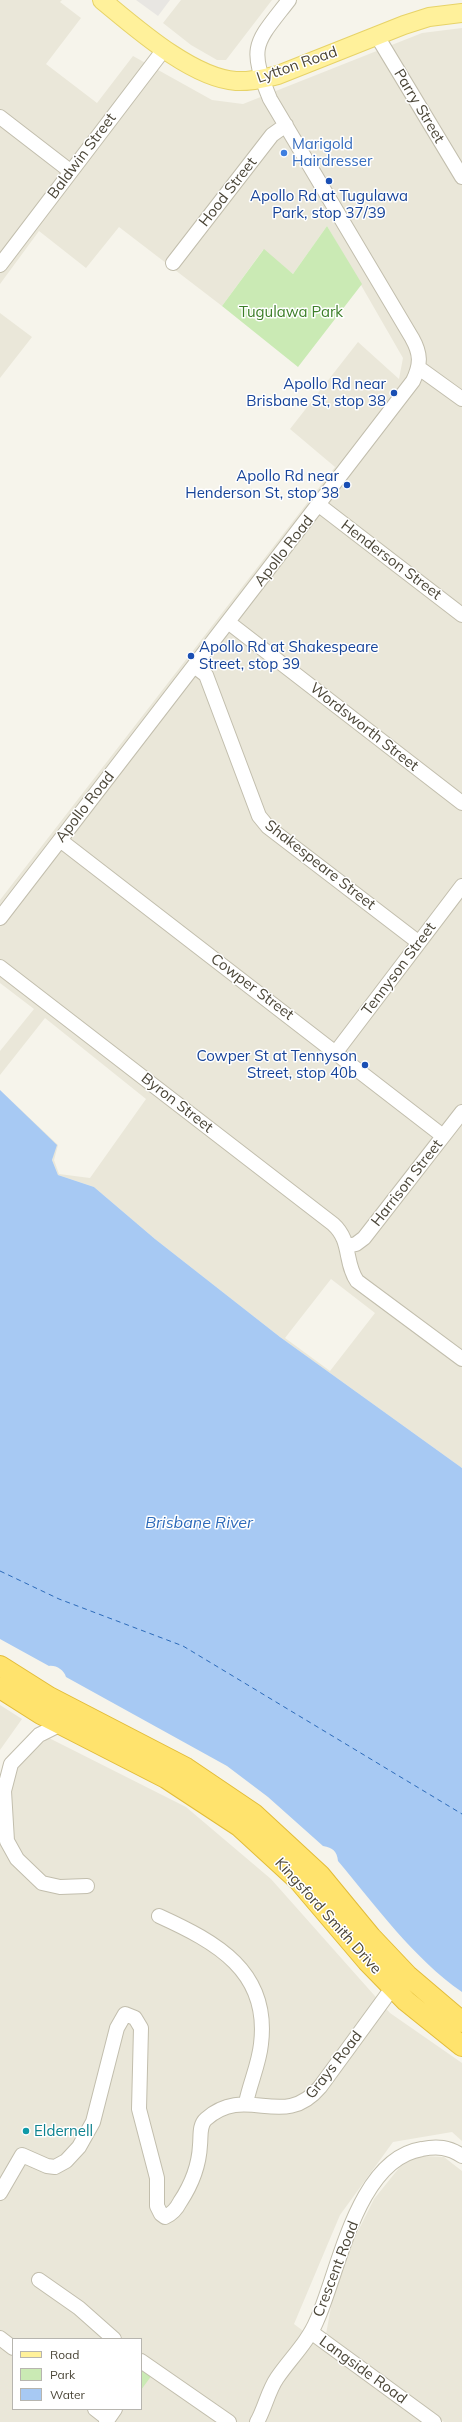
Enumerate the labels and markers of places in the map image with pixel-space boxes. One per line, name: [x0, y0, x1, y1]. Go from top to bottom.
place label: Marigold Hairdresser: [292, 135, 372, 170]
marker: Marigold Hairdresser: [279, 148, 289, 158]
marker: Apollo Rd at Tugulawa Park, stop 37/39: [324, 176, 334, 186]
place label: Apollo Rd at Tugulawa Park, stop 37/39: [250, 187, 408, 222]
place label: Apollo Rd near Brisbane St, stop 38: [246, 375, 386, 410]
marker: Apollo Rd near Brisbane St, stop 38: [389, 388, 399, 398]
place label: Apollo Rd near Henderson St, stop 38: [185, 467, 339, 502]
marker: Apollo Rd near Henderson St, stop 38: [342, 480, 352, 490]
place label: Apollo Rd at Shakespeare Street, stop 39: [199, 638, 378, 673]
marker: Apollo Rd at Shakespeare Street, stop 39: [186, 651, 196, 661]
place label: Cowper St at Tennyson Street, stop 40b: [196, 1047, 357, 1082]
marker: Cowper St at Tennyson Street, stop 40b: [360, 1060, 370, 1070]
place label: Eldernell: [34, 2122, 93, 2140]
marker: Eldernell: [21, 2126, 31, 2136]

